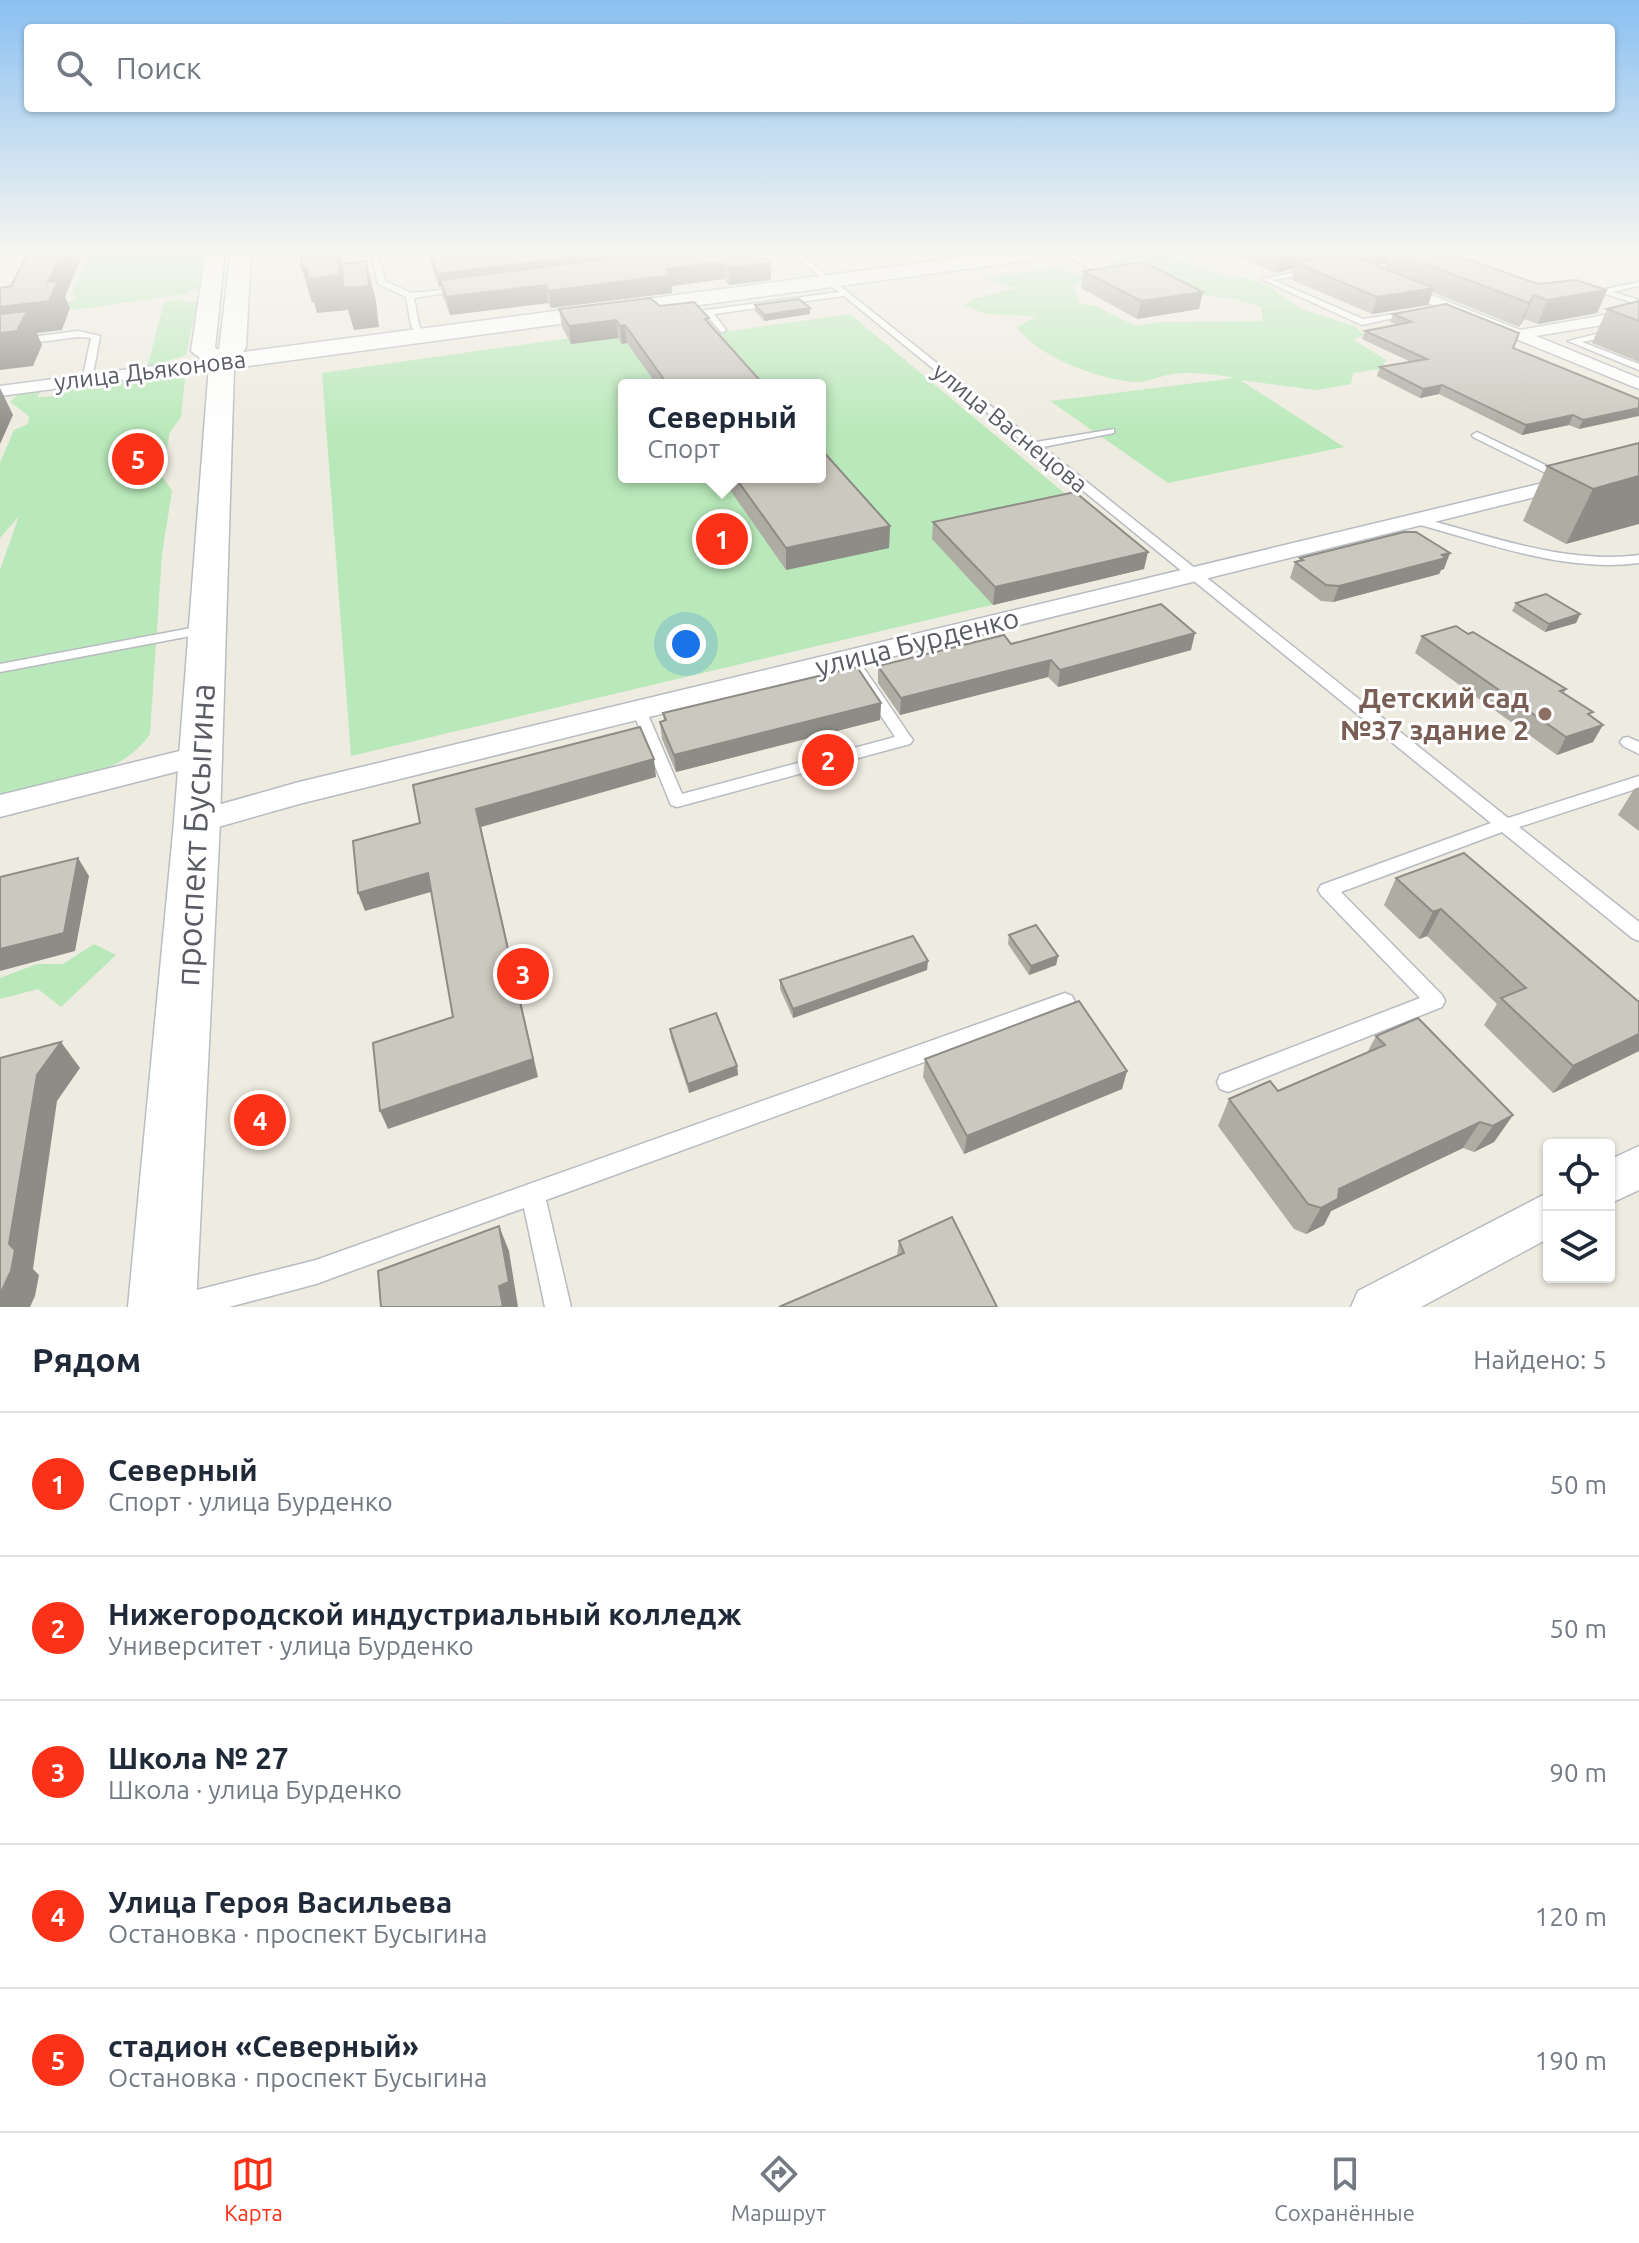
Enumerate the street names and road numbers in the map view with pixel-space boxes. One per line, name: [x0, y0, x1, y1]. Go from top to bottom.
street label: улица Дьяконова: [53, 345, 247, 396]
street label: улица Васнецова: [928, 357, 1093, 498]
street label: улица Бурденко: [812, 601, 1022, 682]
street label: проспект Бусыгина: [167, 682, 221, 987]

